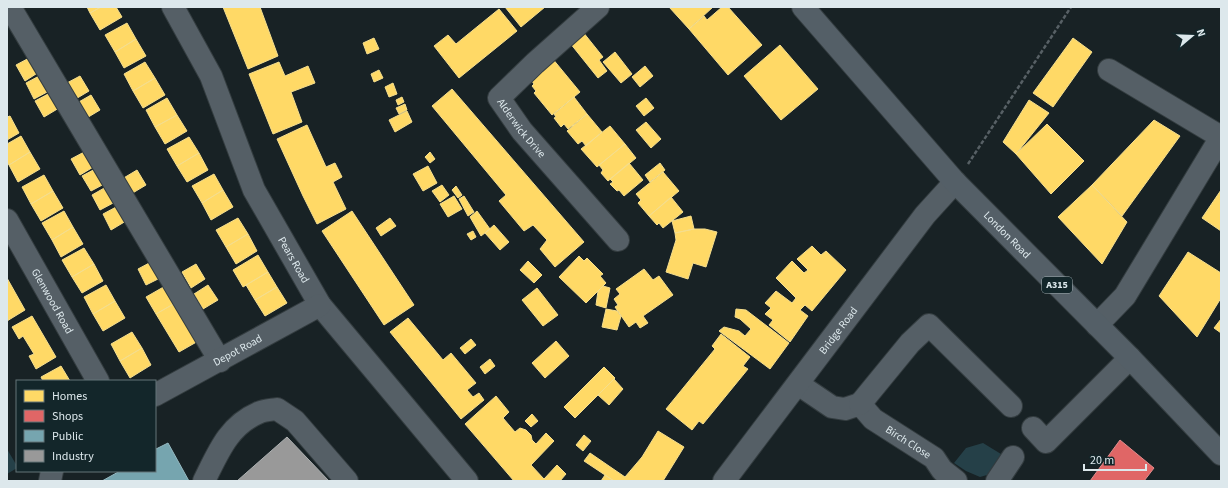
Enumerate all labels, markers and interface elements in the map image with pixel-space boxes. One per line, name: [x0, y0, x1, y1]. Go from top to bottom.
north arrow: [1172, 16, 1212, 56]
text: N: [1193, 27, 1209, 39]
street label: Alderwick Drive: [494, 95, 550, 161]
street label: London Road: [980, 208, 1034, 262]
street label: Pears Road: [275, 234, 313, 286]
street label: Glenwood Road: [28, 266, 77, 336]
road number: A315: [1042, 277, 1072, 293]
street label: Bridge Road: [815, 303, 861, 357]
street label: Depot Road: [210, 331, 265, 369]
legend: [16, 380, 156, 472]
text: Homes: [52, 388, 87, 405]
text: Shops: [52, 408, 83, 425]
street label: Birch Close: [883, 422, 935, 462]
text: Public: [52, 428, 84, 445]
scale bar: [1084, 446, 1146, 472]
text: Industry: [52, 448, 94, 465]
text: 20 m: [1090, 452, 1114, 469]

